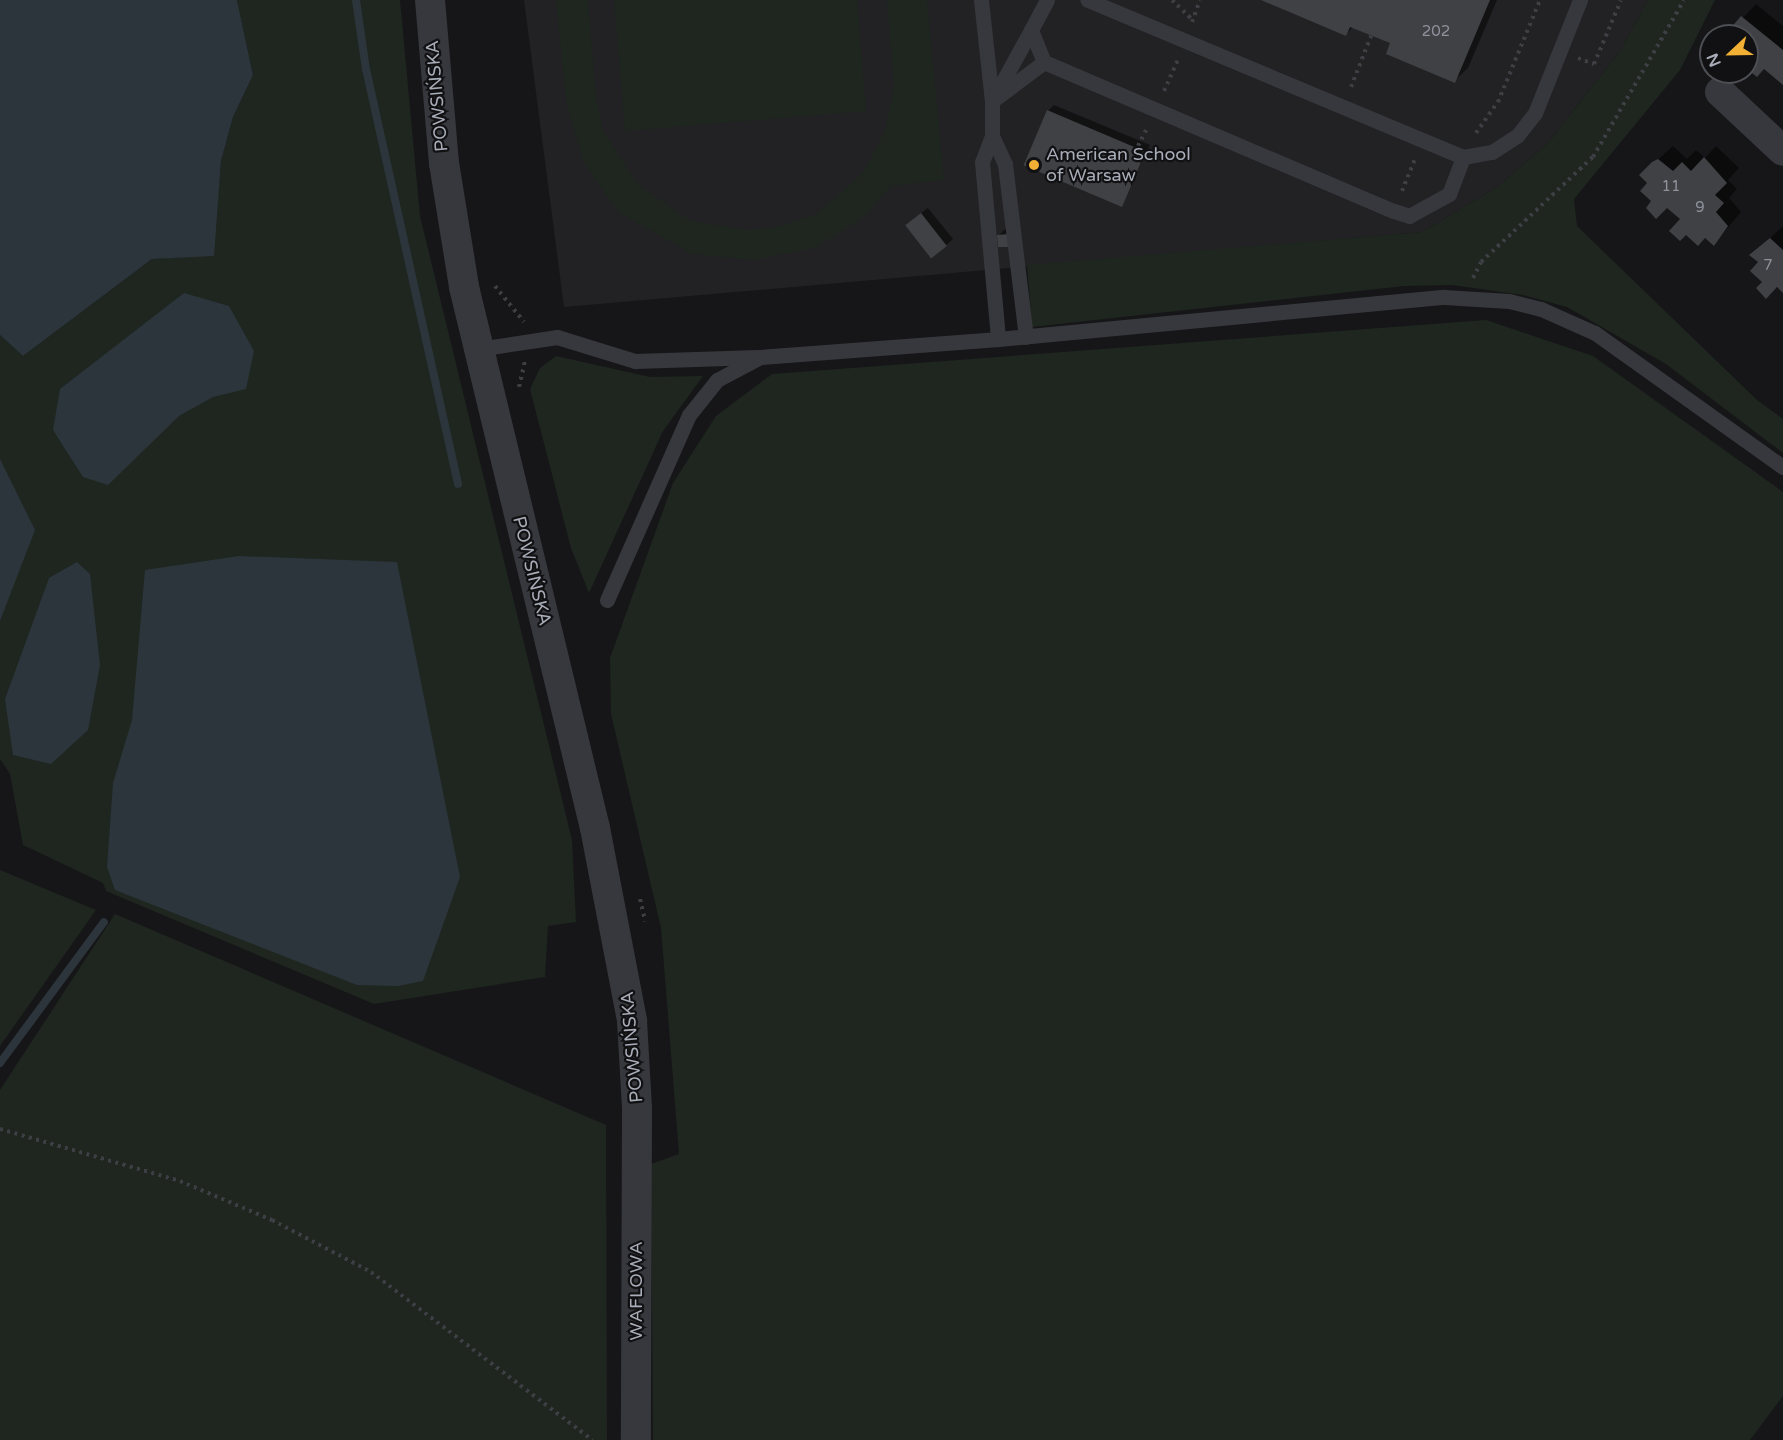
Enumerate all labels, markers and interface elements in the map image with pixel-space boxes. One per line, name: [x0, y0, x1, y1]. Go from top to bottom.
house number: 202: [1422, 23, 1450, 41]
north arrow: [1699, 24, 1759, 84]
street label: POWSIŃSKA: [421, 39, 453, 153]
text: N: [1702, 50, 1726, 70]
place label: American School of Warsaw: [1046, 144, 1191, 186]
marker: American School of Warsaw: [1027, 158, 1041, 172]
house number: 11: [1662, 178, 1680, 196]
house number: 9: [1695, 199, 1705, 217]
house number: 7: [1763, 257, 1773, 275]
street label: POWSIŃSKA: [508, 514, 556, 628]
street label: POWSIŃSKA: [616, 990, 648, 1104]
street label: WAFLOWA: [625, 1241, 647, 1341]

